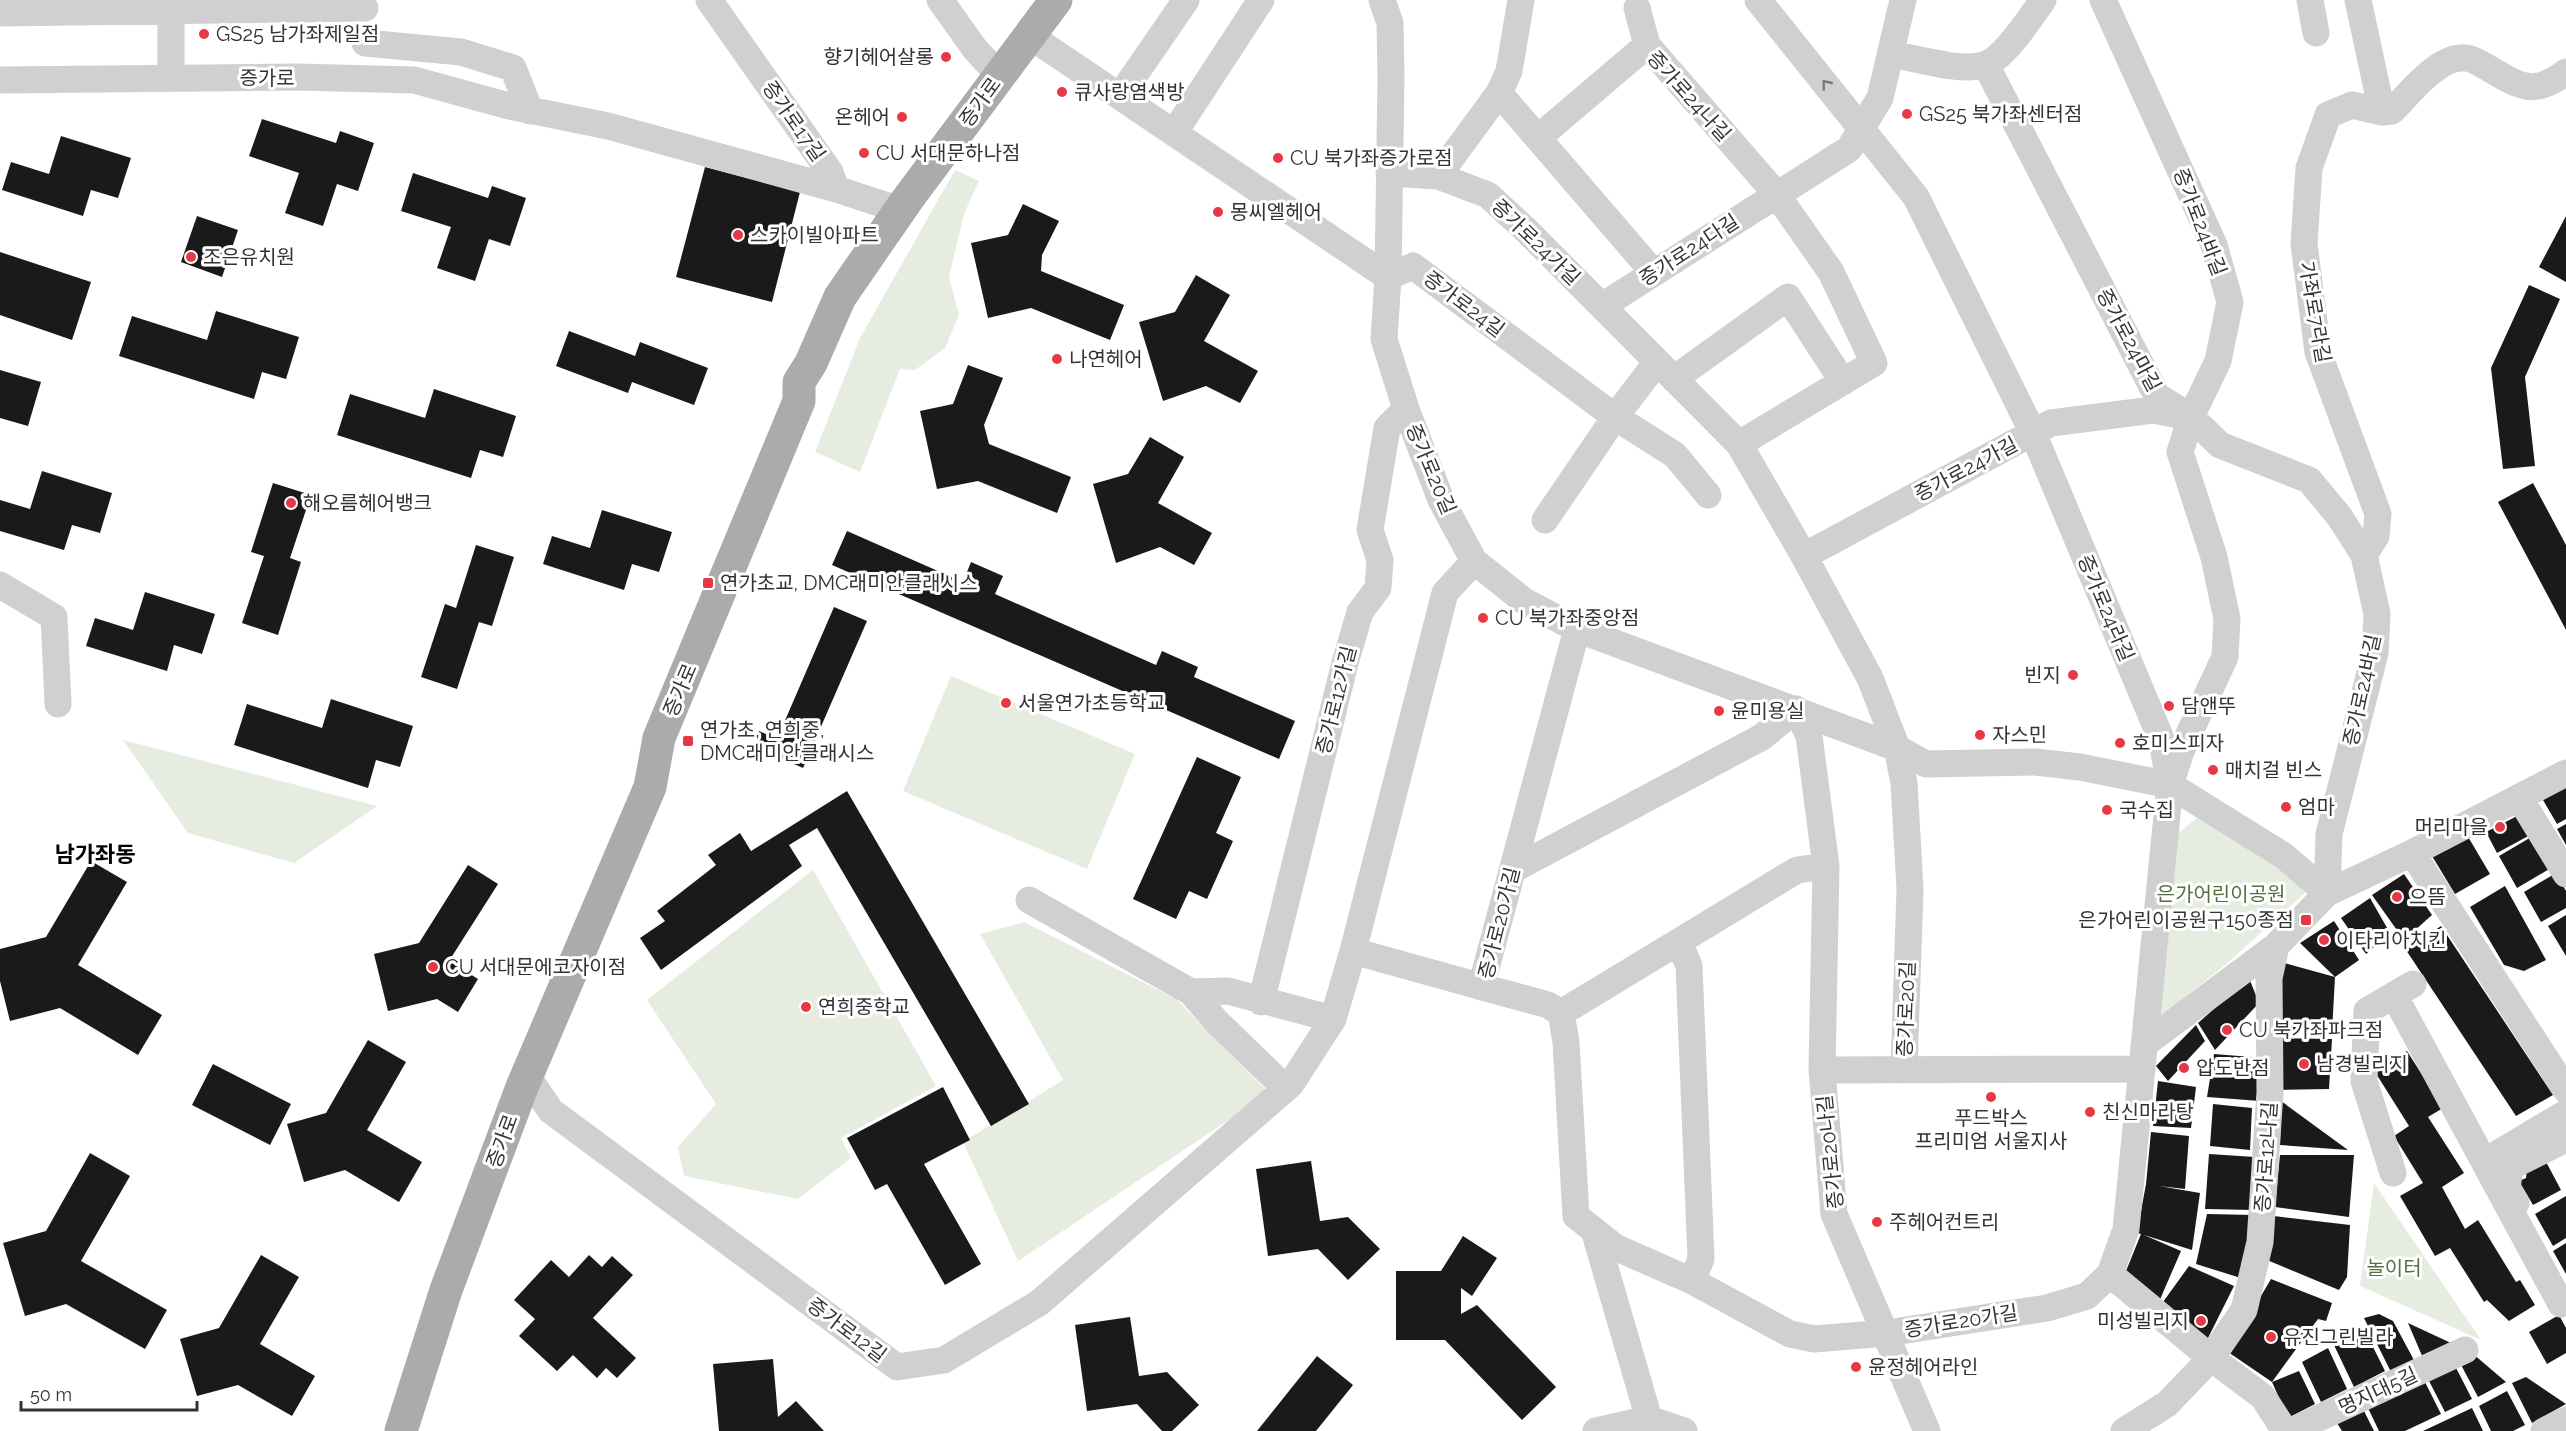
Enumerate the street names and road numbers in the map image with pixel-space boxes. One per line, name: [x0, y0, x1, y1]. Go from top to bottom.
street label: 증가로24나길: [1642, 46, 1736, 146]
street label: 증가로: [239, 66, 295, 90]
street label: 증가로: [954, 73, 1006, 131]
street label: 증가로17길: [758, 76, 830, 166]
street label: 증가로24바길: [2168, 165, 2232, 279]
street label: 증가로24가길: [1487, 194, 1585, 290]
street label: 증가로24다길: [1635, 209, 1743, 291]
street label: 가좌로7라길: [2294, 259, 2336, 365]
street label: 증가로24길: [1419, 266, 1509, 342]
street label: 증가로24마길: [2092, 284, 2166, 396]
street label: 증가로20길: [1401, 420, 1461, 518]
street label: 증가로24가길: [1910, 432, 2022, 506]
street label: 증가로24라길: [2073, 551, 2139, 665]
street label: 증가로24바길: [2338, 632, 2386, 748]
street label: 증가로12가길: [1311, 643, 1361, 757]
street label: 증가로: [658, 660, 702, 720]
street label: 증가로20가길: [1473, 864, 1525, 982]
street label: 증가로20길: [1892, 960, 1920, 1058]
street label: 증가로20나길: [1812, 1094, 1848, 1210]
street label: 증가로12나길: [2250, 1101, 2282, 1213]
street label: 증가로: [481, 1111, 523, 1171]
street label: 증가로12길: [803, 1293, 891, 1367]
street label: 증가로20가길: [1902, 1300, 2020, 1342]
street label: 명지대5길: [2335, 1362, 2421, 1420]

